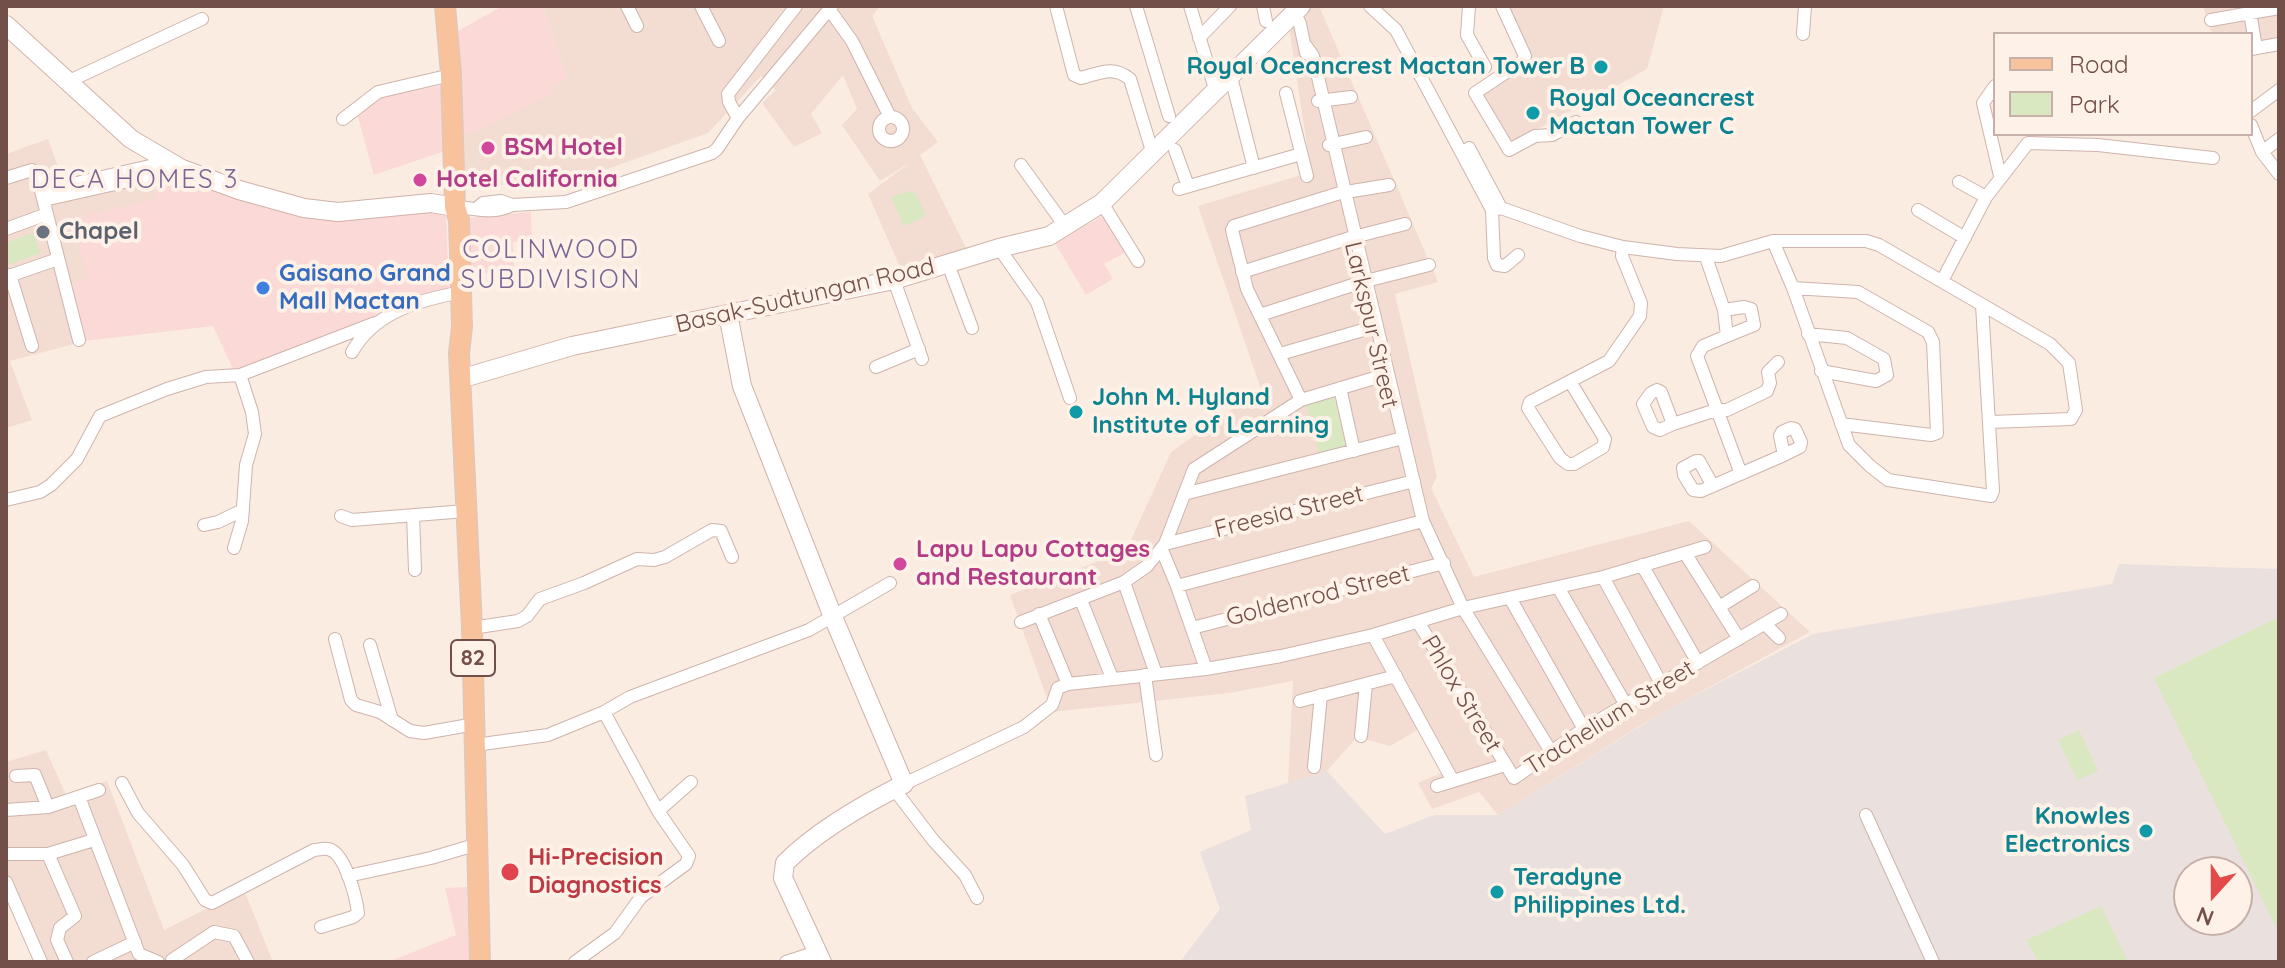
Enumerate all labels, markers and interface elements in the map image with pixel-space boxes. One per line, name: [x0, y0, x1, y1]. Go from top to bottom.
legend: [1993, 32, 2253, 136]
text: Road: [2069, 49, 2129, 79]
place label: Royal Oceancrest Mactan Tower B: [1186, 53, 1585, 81]
marker: Royal Oceancrest Mactan Tower B: [1592, 58, 1610, 76]
place label: Royal Oceancrest Mactan Tower C: [1549, 85, 1755, 141]
text: Park: [2069, 89, 2120, 119]
marker: Royal Oceancrest Mactan Tower C: [1524, 104, 1542, 122]
place label: BSM Hotel: [504, 134, 623, 162]
marker: BSM Hotel: [479, 139, 497, 157]
district label: DECA HOMES 3: [31, 164, 239, 196]
place label: Hotel California: [436, 166, 618, 194]
marker: Hotel California: [411, 171, 429, 189]
place label: Chapel: [59, 218, 139, 246]
marker: Chapel: [34, 223, 52, 241]
district label: COLINWOOD SUBDIVISION: [460, 234, 642, 296]
street label: Larkspur Street: [1338, 239, 1404, 411]
street label: Basak-Sudtungan Road: [673, 252, 937, 340]
place label: Gaisano Grand Mall Mactan: [279, 260, 451, 316]
marker: Gaisano Grand Mall Mactan: [254, 279, 272, 297]
place label: John M. Hyland Institute of Learning: [1092, 384, 1329, 440]
marker: John M. Hyland Institute of Learning: [1067, 403, 1085, 421]
street label: Freesia Street: [1212, 480, 1366, 544]
place label: Lapu Lapu Cottages and Restaurant: [916, 536, 1150, 592]
marker: Lapu Lapu Cottages and Restaurant: [891, 555, 909, 573]
street label: Goldenrod Street: [1223, 559, 1413, 633]
street label: Phlox Street: [1415, 630, 1507, 758]
road number: 82: [451, 640, 495, 676]
street label: Trachelium Street: [1520, 654, 1700, 782]
place label: Knowles Electronics: [2005, 803, 2130, 859]
marker: Knowles Electronics: [2137, 822, 2155, 840]
place label: Hi-Precision Diagnostics: [528, 844, 664, 900]
north arrow: [2173, 856, 2253, 936]
marker: Hi-Precision Diagnostics: [499, 861, 521, 883]
place label: Teradyne Philippines Ltd.: [1513, 864, 1686, 920]
marker: Teradyne Philippines Ltd.: [1488, 883, 1506, 901]
text: N: [2193, 901, 2218, 933]

